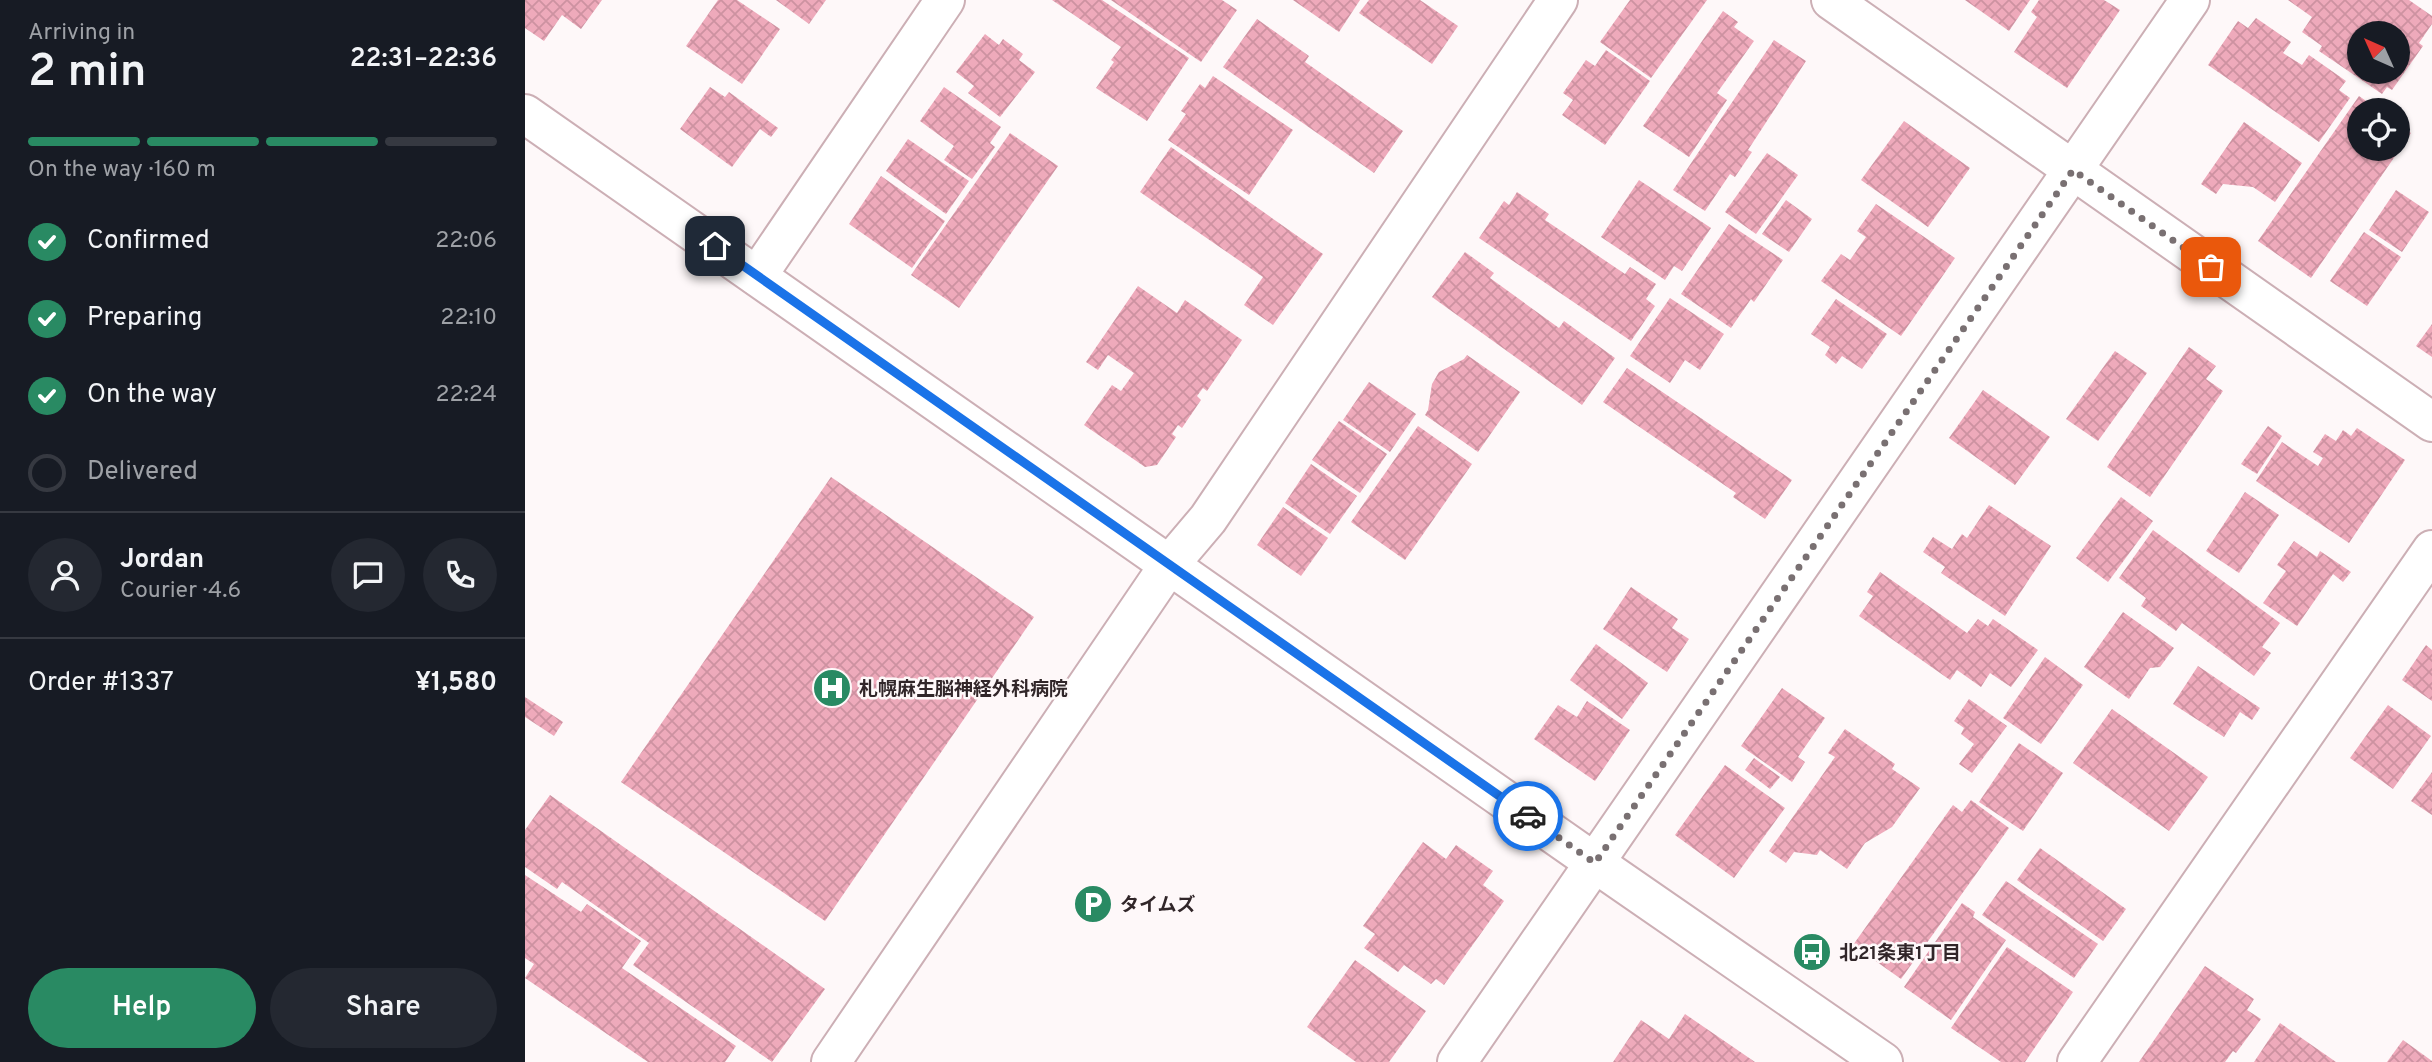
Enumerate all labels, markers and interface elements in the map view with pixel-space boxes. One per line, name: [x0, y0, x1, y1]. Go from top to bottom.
text: Arriving in: [28, 19, 135, 48]
north arrow: [2347, 21, 2410, 84]
map controls: [2347, 21, 2410, 161]
text: 22:31–22:36: [350, 43, 497, 76]
text: 2 min: [28, 44, 147, 103]
button: locate: [2347, 98, 2410, 161]
text: On the way · 160 m: [28, 156, 216, 185]
pin: [685, 216, 745, 276]
icon: check: [28, 223, 66, 261]
text: Confirmed: [87, 225, 210, 258]
text: 22:06: [435, 227, 497, 256]
icon: home: [696, 227, 734, 265]
pin: [2181, 237, 2241, 297]
icon: bag: [2192, 248, 2230, 286]
icon: check: [28, 300, 66, 338]
text: Preparing: [87, 302, 202, 335]
text: 22:10: [440, 304, 497, 333]
icon: check: [28, 377, 66, 415]
text: On the way: [87, 379, 217, 412]
text: 22:24: [436, 381, 497, 410]
text: Delivered: [87, 456, 198, 489]
button: person: [28, 538, 102, 612]
button: chat: [331, 538, 405, 612]
button: phone: [423, 538, 497, 612]
text: Jordan: [120, 544, 204, 577]
text: Courier · 4.6: [120, 577, 241, 606]
text: Order #1337: [28, 667, 174, 700]
text: ¥1,580: [415, 667, 497, 700]
hospital icon: 札幌麻生脳神経外科病院: [811, 667, 853, 709]
place label: 札幌麻生脳神経外科病院: [859, 678, 1068, 702]
courier: [1493, 781, 1563, 851]
icon: car: [1509, 797, 1547, 835]
parking icon: タイムズ: [1072, 883, 1114, 925]
place label: タイムズ: [1120, 894, 1196, 918]
bus stop icon: 北21条東1丁目: [1791, 931, 1833, 973]
place label: 北21条東1丁目: [1839, 942, 1961, 966]
button: Help: [28, 968, 256, 1048]
button: Share: [270, 968, 497, 1048]

